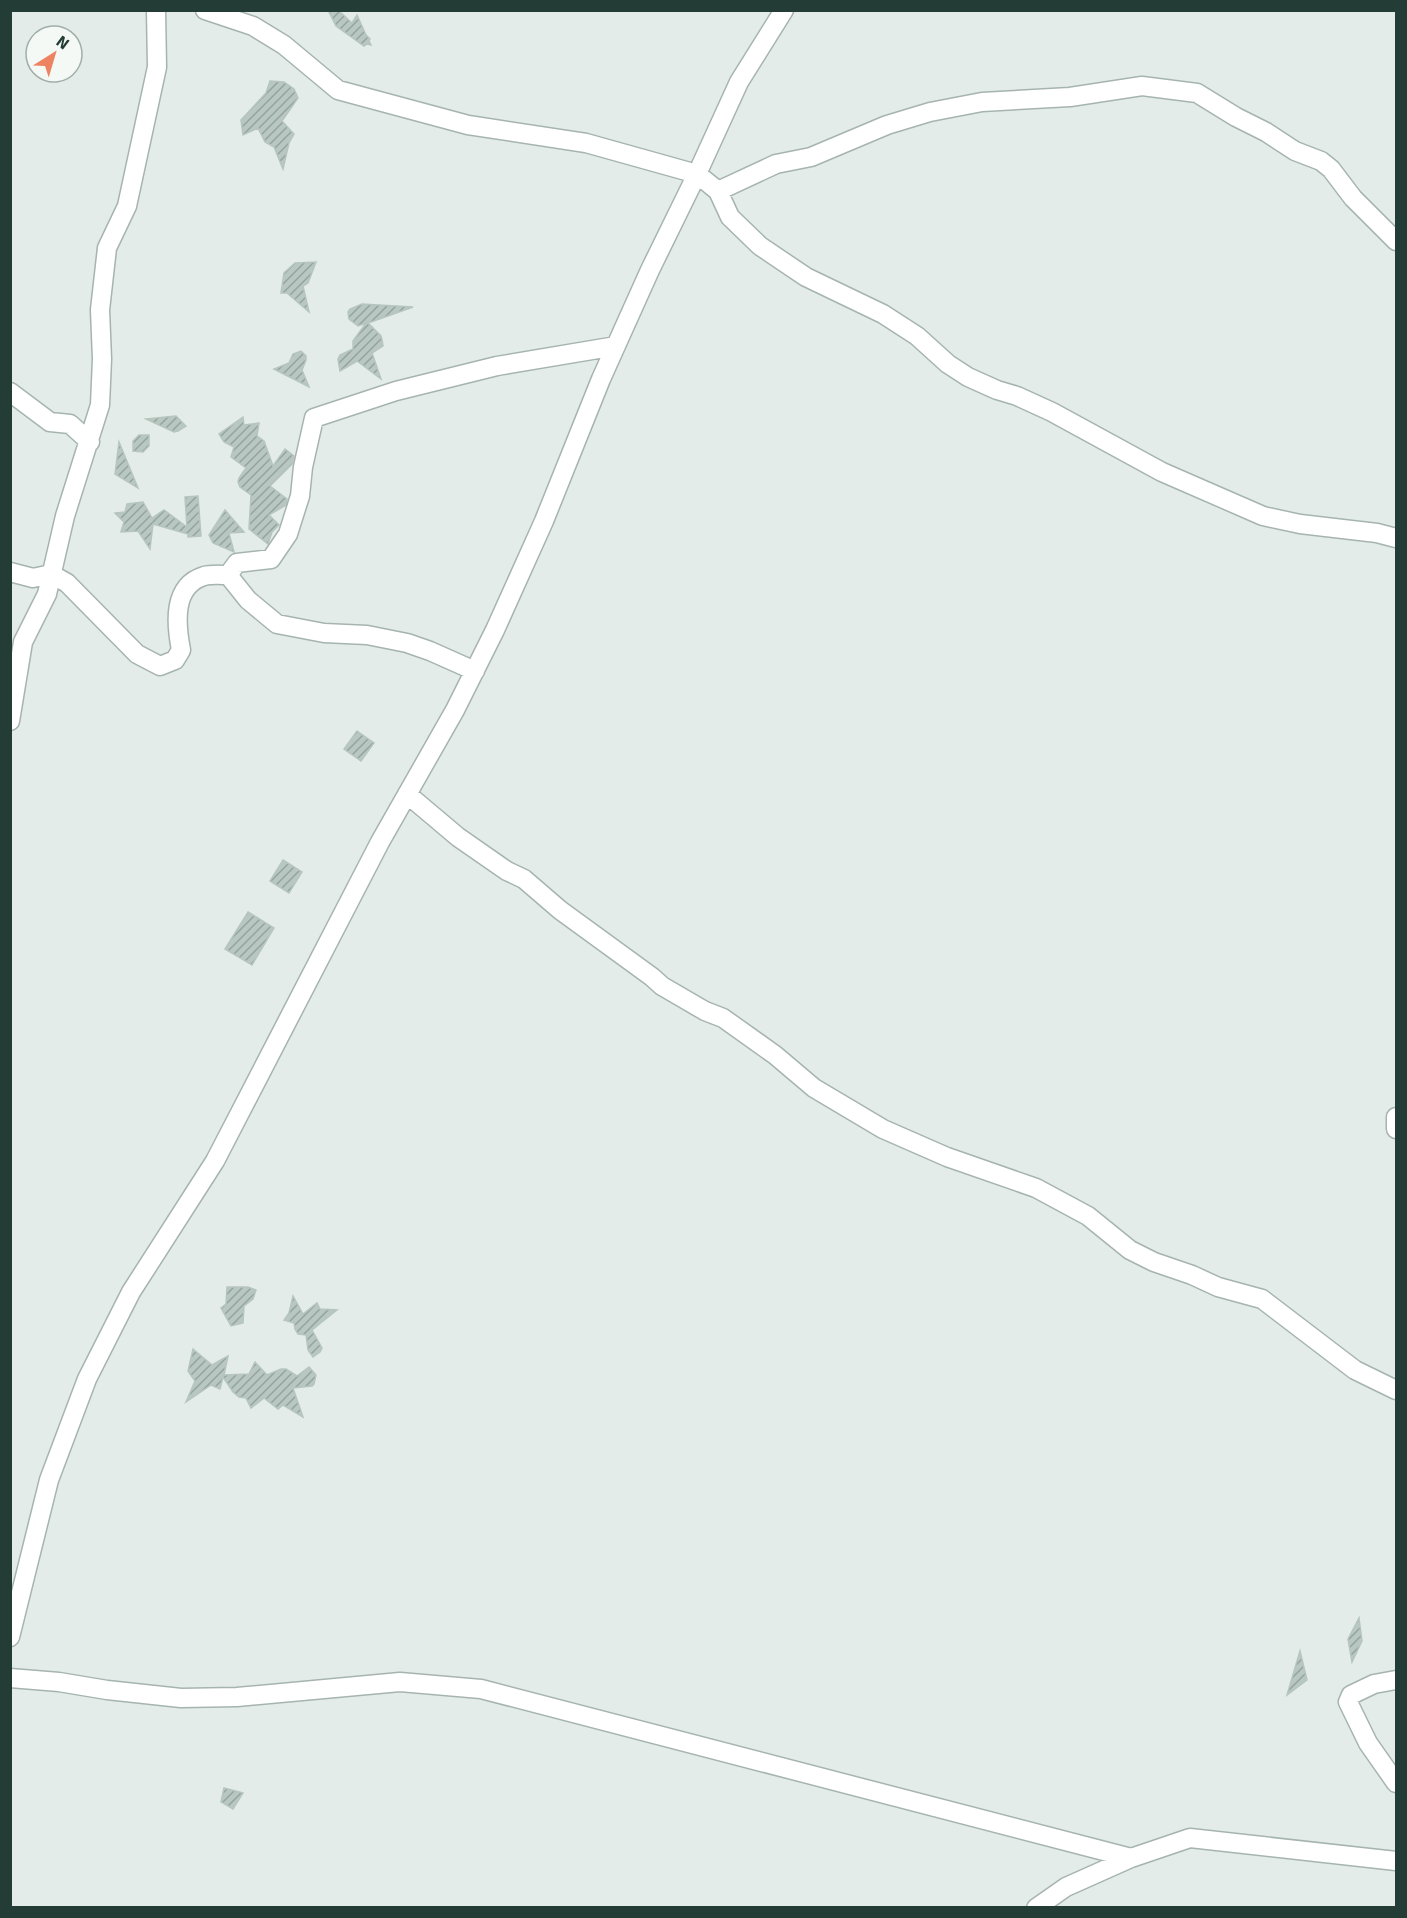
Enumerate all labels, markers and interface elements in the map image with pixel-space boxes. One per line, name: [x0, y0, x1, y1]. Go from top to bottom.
north arrow: [24, 24, 84, 84]
text: N: [52, 31, 73, 54]

